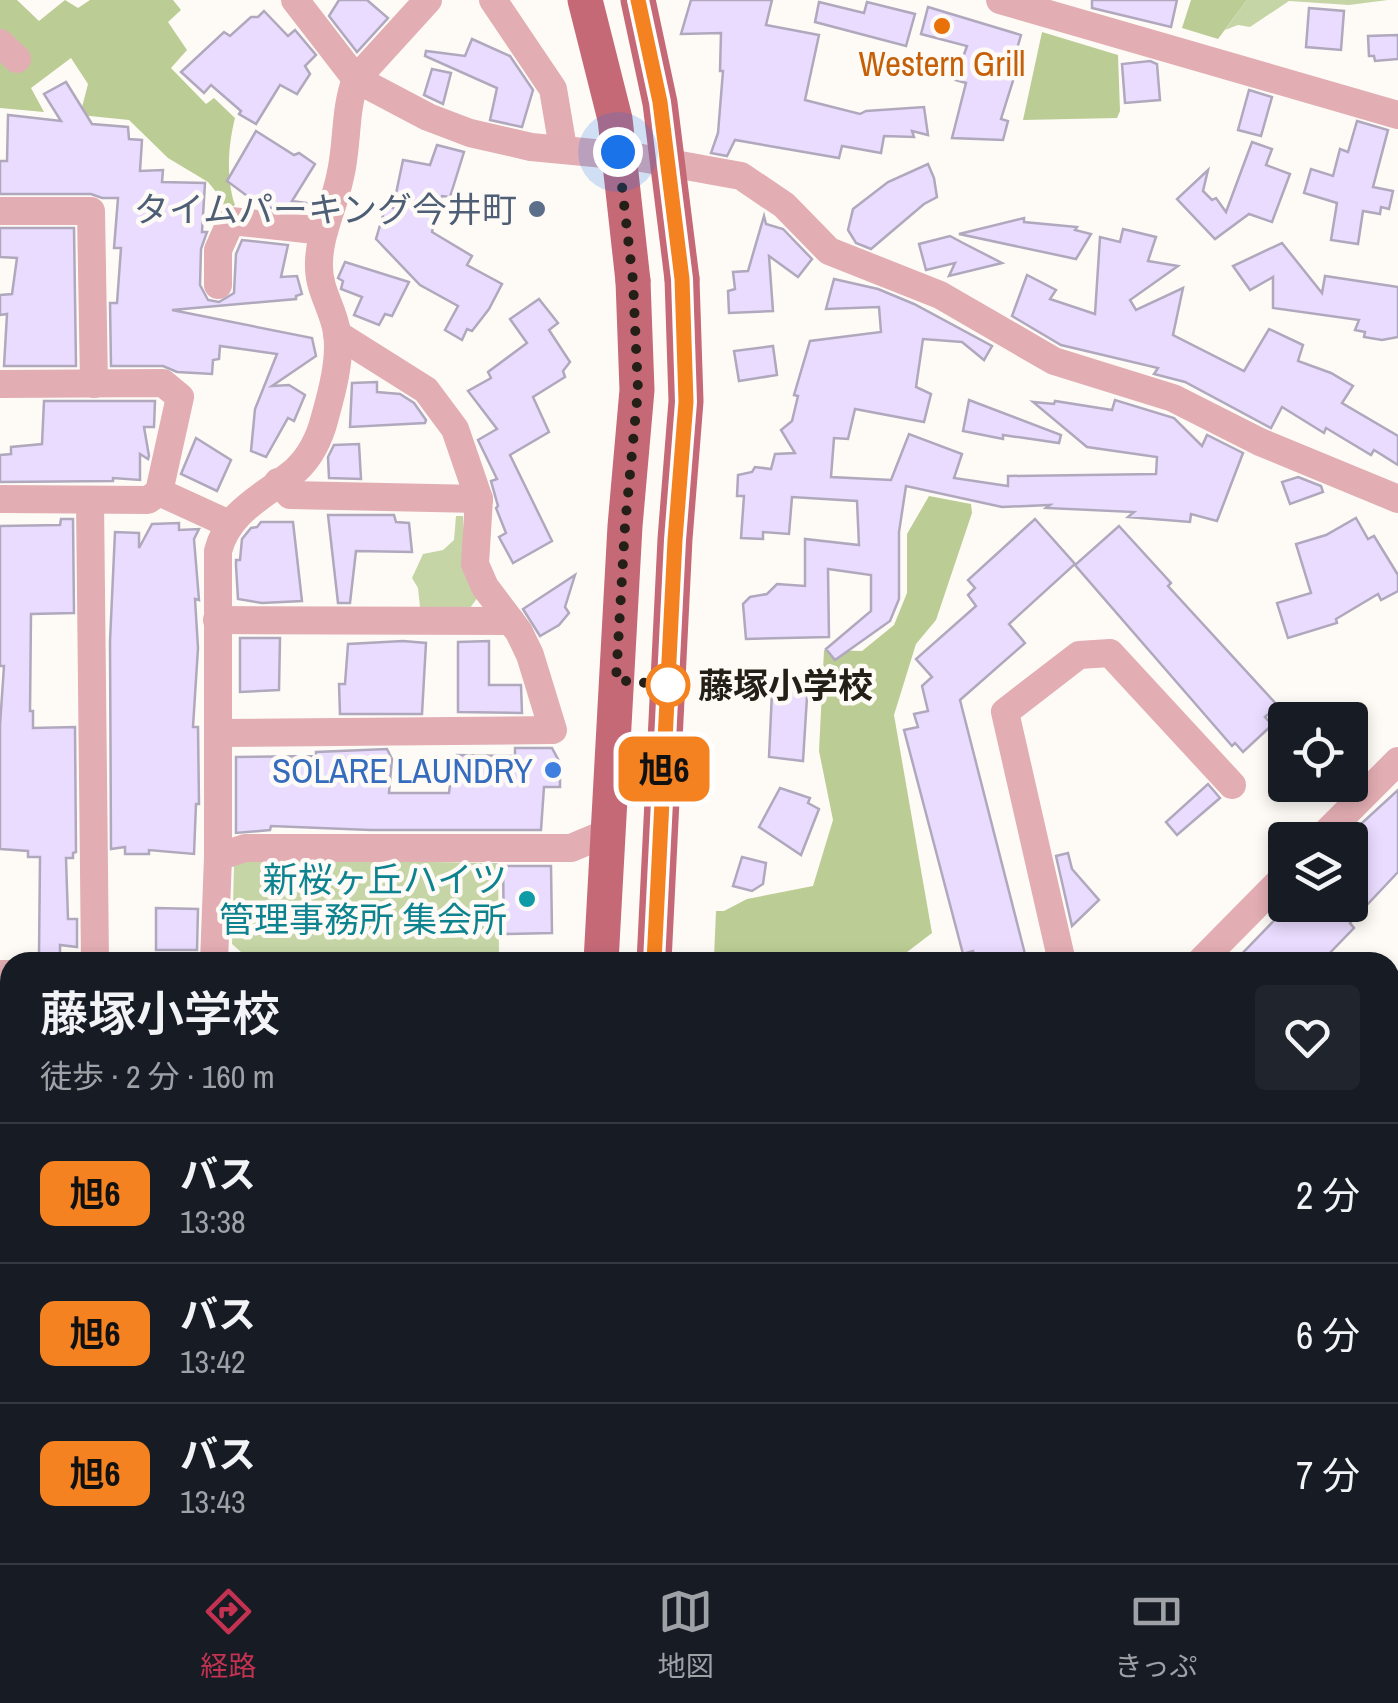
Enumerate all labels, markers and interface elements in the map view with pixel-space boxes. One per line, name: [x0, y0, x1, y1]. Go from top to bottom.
marker: Western Grill: [931, 15, 953, 37]
place label: Western Grill: [859, 40, 1025, 87]
your location: [593, 127, 643, 177]
place label: タイムパーキング今井町: [134, 186, 517, 233]
marker: タイムパーキング今井町: [526, 198, 548, 220]
place label: 藤塚小学校: [698, 662, 873, 709]
marker: 藤塚小学校: [647, 664, 689, 706]
map controls: [1268, 702, 1368, 922]
button: locate: [1268, 702, 1368, 802]
line badge: 旭6: [619, 736, 709, 802]
text: 旭6: [639, 746, 689, 793]
place label: SOLARE LAUNDRY: [272, 747, 533, 794]
marker: SOLARE LAUNDRY: [542, 759, 564, 781]
button: layers: [1268, 822, 1368, 922]
place label: 新桜ヶ丘ハイツ 管理事務所 集会所: [219, 856, 507, 943]
marker: 新桜ヶ丘ハイツ 管理事務所 集会所: [516, 888, 538, 910]
text: 藤塚小学校: [40, 981, 280, 1046]
button: heart: [1255, 985, 1360, 1090]
text: 徒歩 · 2 分 · 160 m: [40, 1055, 275, 1098]
text: バス: [180, 1149, 256, 1200]
text: 旭6: [70, 1170, 120, 1217]
text: 2 分: [1296, 1170, 1360, 1221]
text: 13:38: [180, 1200, 246, 1243]
text: バス: [180, 1289, 256, 1340]
text: 旭6: [70, 1310, 120, 1357]
text: 6 分: [1296, 1310, 1360, 1361]
text: 13:42: [180, 1340, 246, 1383]
text: バス: [180, 1429, 256, 1480]
text: 旭6: [70, 1450, 120, 1497]
text: 7 分: [1296, 1450, 1360, 1501]
text: 13:43: [180, 1480, 246, 1523]
tab: 経路: [201, 1584, 257, 1685]
tab: 地図: [658, 1584, 714, 1685]
tab: きっぷ: [1115, 1584, 1197, 1685]

